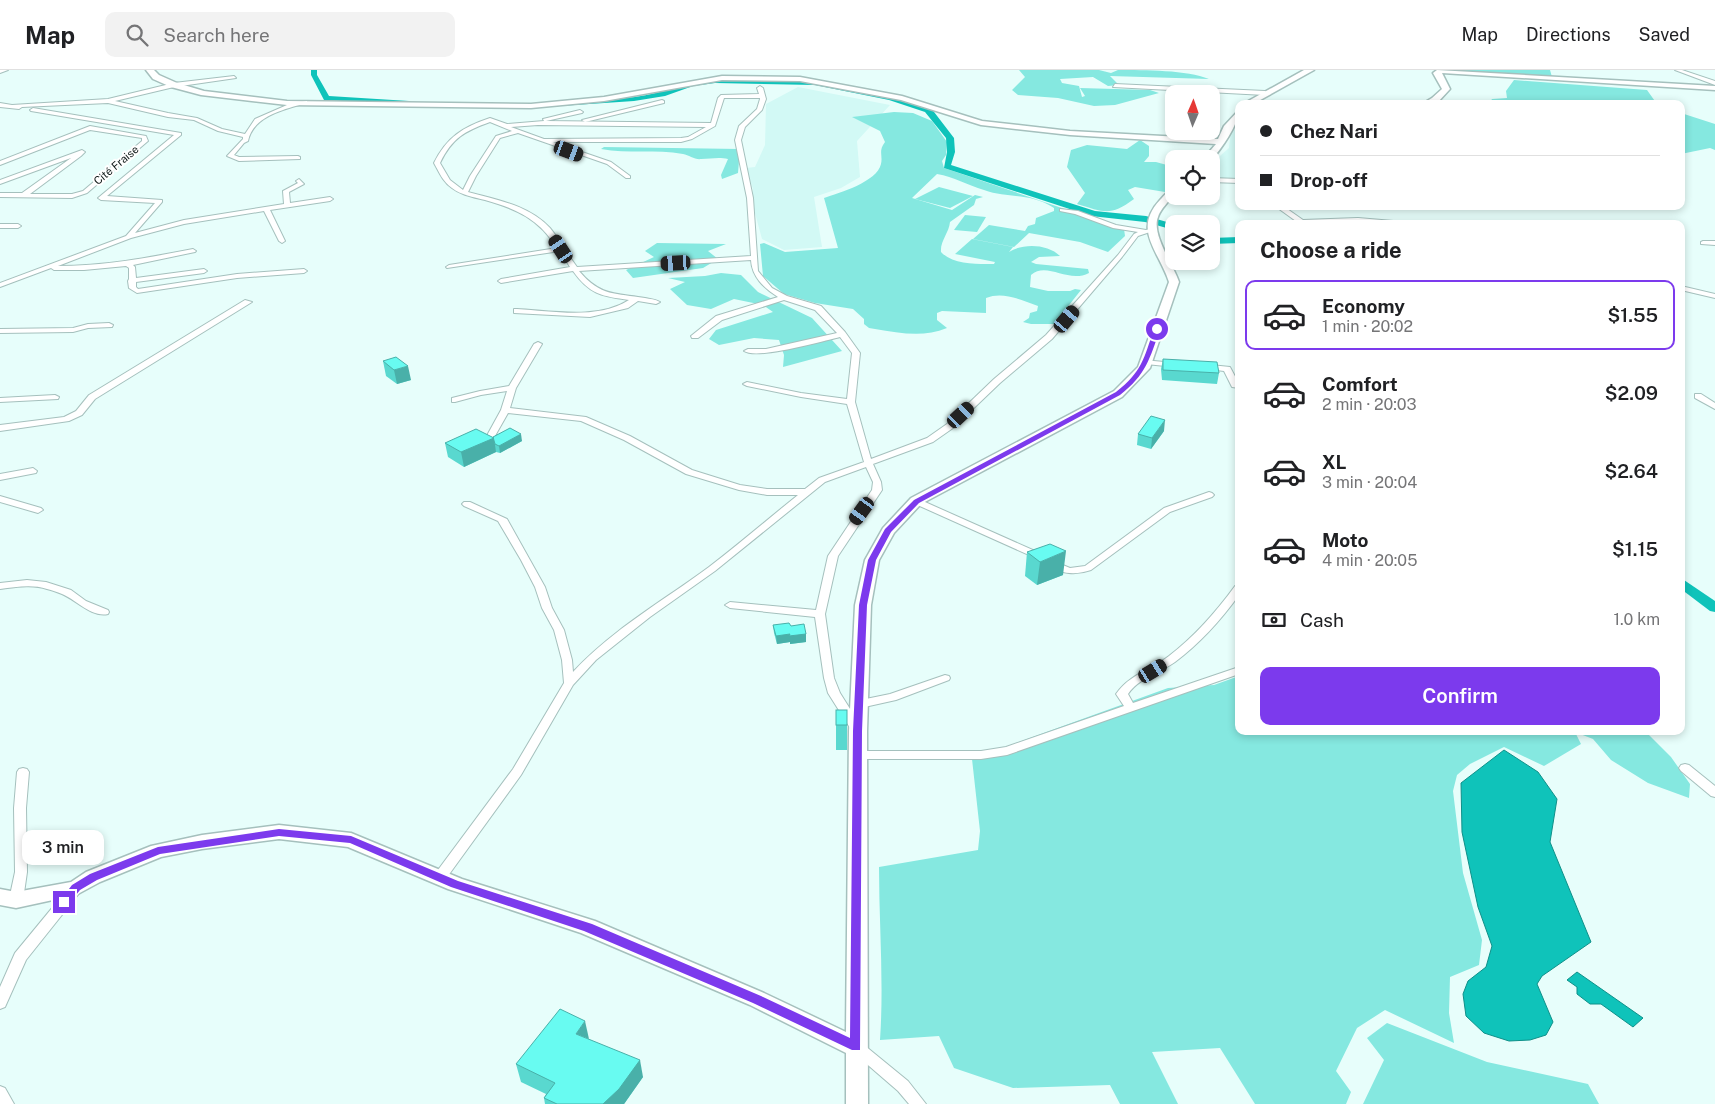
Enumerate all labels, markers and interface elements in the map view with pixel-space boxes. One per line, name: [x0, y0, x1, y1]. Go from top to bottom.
search box: [105, 12, 455, 57]
text: Map: [25, 21, 75, 49]
icon: search: [123, 21, 151, 49]
text: Search here: [163, 24, 270, 46]
text: Map: [1461, 24, 1498, 45]
text: Directions: [1526, 24, 1611, 45]
text: Saved: [1639, 24, 1690, 45]
north arrow: [1165, 85, 1220, 140]
map controls: [1165, 85, 1220, 270]
text: Chez Nari: [1290, 120, 1378, 142]
car: [552, 139, 585, 163]
street label: Cité Fraise: [91, 143, 141, 187]
button: locate: [1165, 150, 1220, 205]
text: Drop-off: [1290, 169, 1367, 191]
button: layers: [1165, 215, 1220, 270]
car: [546, 232, 575, 266]
text: Choose a ride: [1260, 237, 1402, 263]
car: [660, 255, 691, 271]
icon: car: [1262, 293, 1307, 338]
text: Economy: [1322, 295, 1405, 317]
car: [1051, 303, 1082, 335]
text: $1.55: [1608, 304, 1658, 326]
text: 1 min · 20:02: [1322, 317, 1413, 336]
route start: [1146, 318, 1168, 340]
icon: car: [1262, 371, 1307, 416]
text: Comfort: [1322, 373, 1398, 395]
text: $2.09: [1605, 382, 1658, 404]
text: 2 min · 20:03: [1322, 395, 1417, 414]
car: [944, 399, 977, 431]
icon: car: [1262, 449, 1307, 494]
text: XL: [1322, 451, 1347, 473]
text: $2.64: [1604, 460, 1658, 482]
text: 3 min · 20:04: [1322, 473, 1417, 492]
car: [847, 494, 876, 528]
icon: car: [1262, 527, 1307, 572]
text: Moto: [1322, 529, 1368, 551]
text: $1.15: [1612, 538, 1658, 560]
text: 4 min · 20:05: [1322, 551, 1417, 570]
icon: cash: [1260, 606, 1288, 634]
text: Cash: [1300, 609, 1344, 631]
text: 1.0 km: [1613, 610, 1660, 629]
car: [1136, 657, 1169, 685]
button: Confirm: [1260, 667, 1660, 725]
callout: 3 min: [23, 830, 105, 864]
text: 3 min: [42, 838, 84, 857]
route end: [53, 891, 75, 913]

